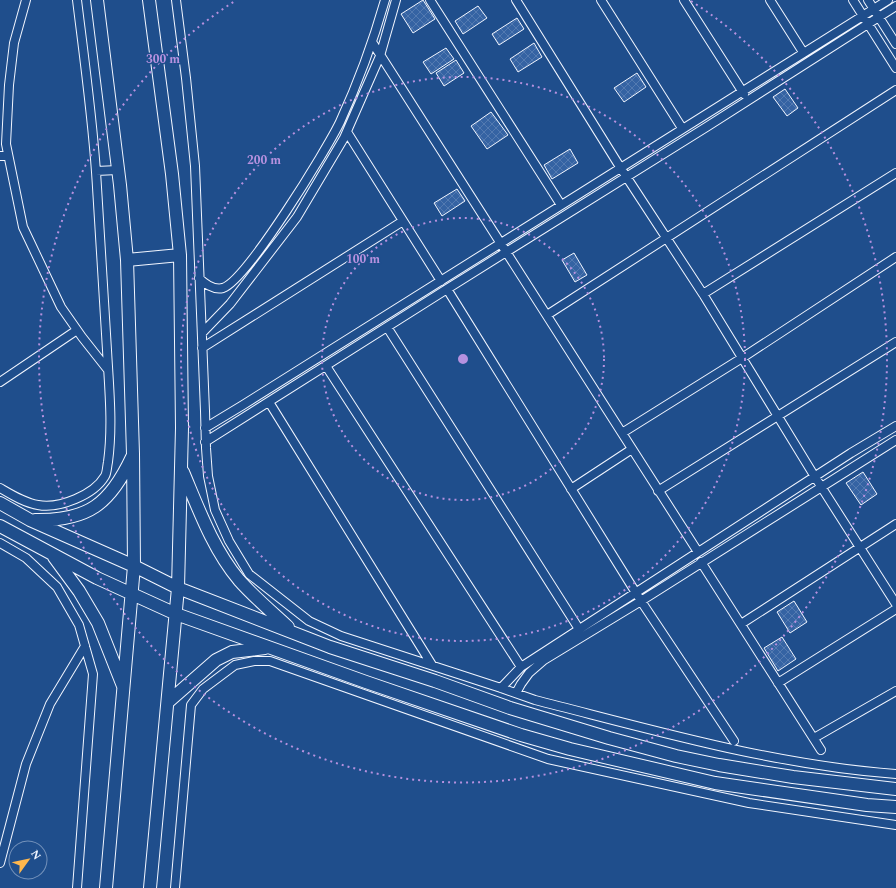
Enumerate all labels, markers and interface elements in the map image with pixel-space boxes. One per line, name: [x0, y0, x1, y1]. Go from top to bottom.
text: 300 m: [146, 50, 180, 69]
text: 200 m: [247, 151, 281, 170]
text: 100 m: [346, 250, 380, 269]
centre of rings: [456, 352, 470, 366]
north arrow: [8, 840, 48, 880]
text: N: [26, 846, 46, 863]

